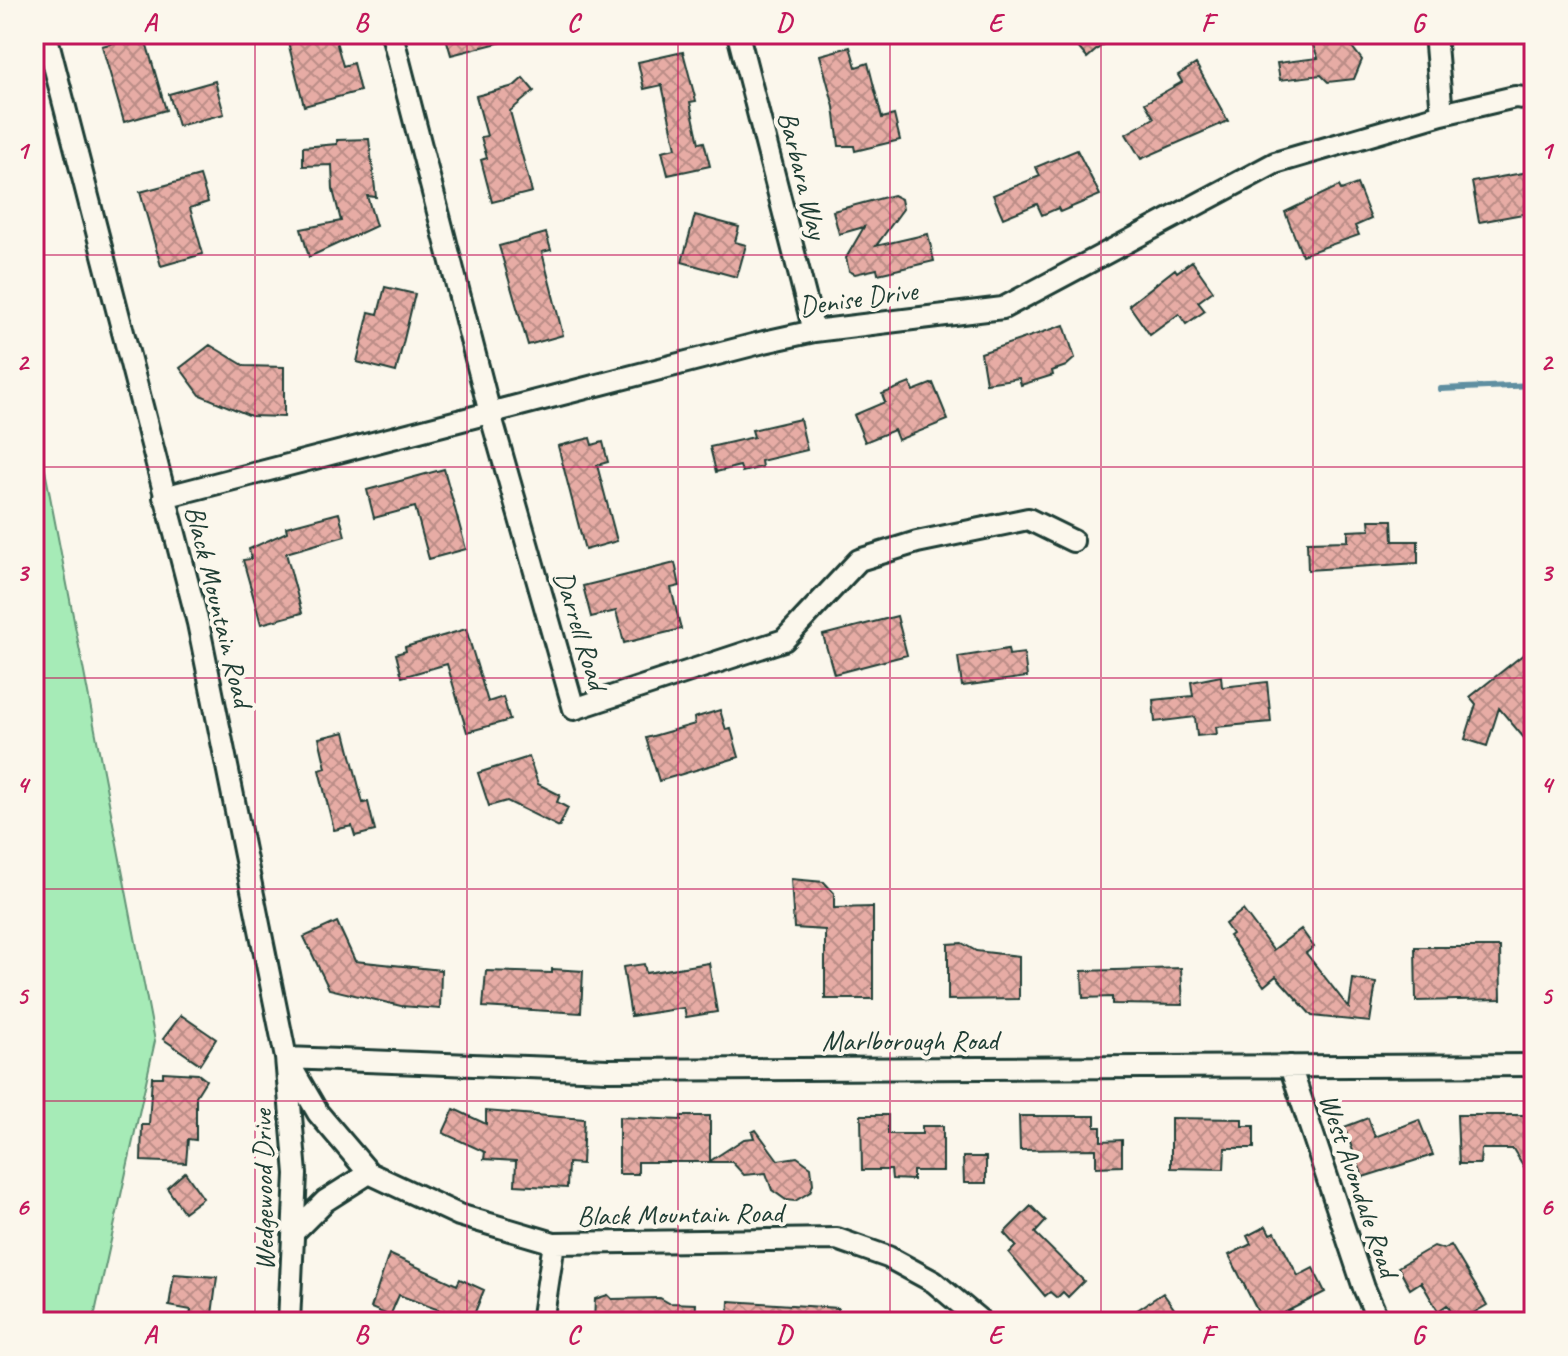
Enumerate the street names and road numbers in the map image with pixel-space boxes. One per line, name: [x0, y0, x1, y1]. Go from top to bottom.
street label: Barbara Way: [770, 108, 836, 245]
street label: Denise Drive: [797, 272, 921, 324]
street label: Black Mountain Road: [177, 502, 262, 714]
street label: Darrell Road: [546, 567, 617, 697]
street label: Marlborough Road: [822, 1023, 1002, 1058]
street label: West Avondale Road: [1311, 1089, 1408, 1285]
street label: Wedgewood Drive: [244, 1107, 282, 1271]
street label: Black Mountain Road: [577, 1195, 787, 1233]

